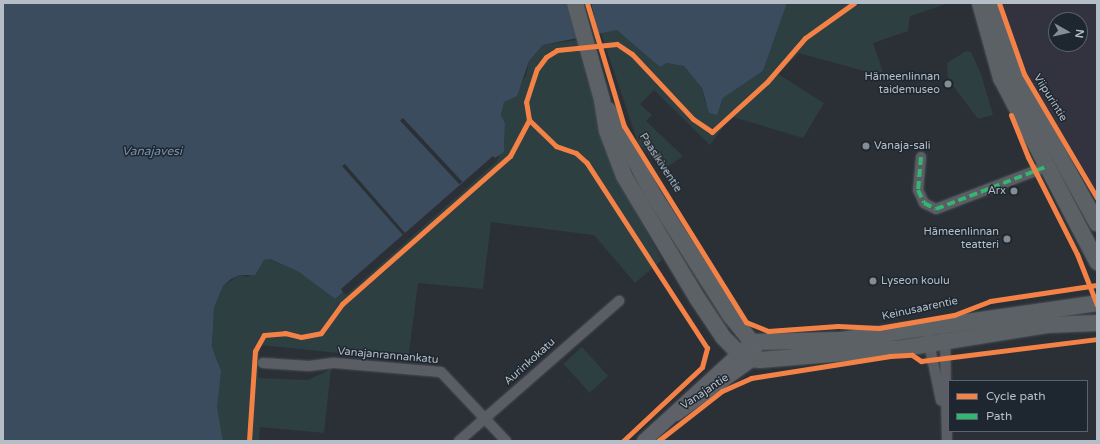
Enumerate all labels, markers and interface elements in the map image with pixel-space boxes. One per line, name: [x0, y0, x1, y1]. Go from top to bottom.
north arrow: [1048, 12, 1088, 52]
text: N: [1072, 28, 1086, 39]
place label: Hämeenlinnan taidemuseo: [865, 71, 940, 97]
street label: Viipurintie: [1030, 72, 1070, 124]
marker: Hämeenlinnan taidemuseo: [943, 79, 953, 89]
street label: Paasikiventie: [636, 131, 684, 195]
place label: Vanaja-sali: [874, 139, 930, 153]
marker: Vanaja-sali: [861, 141, 871, 151]
water label: Vanajavesi: [122, 145, 182, 159]
place label: Arx: [988, 184, 1006, 198]
marker: Arx: [1009, 186, 1019, 196]
place label: Hämeenlinnan teatteri: [924, 226, 999, 252]
marker: Hämeenlinnan teatteri: [1002, 234, 1012, 244]
place label: Lyseon koulu: [881, 274, 950, 288]
marker: Lyseon koulu: [868, 276, 878, 286]
street label: Keinusaarentie: [881, 295, 959, 323]
street label: Aurinkokatu: [502, 336, 558, 388]
street label: Vanajanrannankatu: [337, 345, 439, 367]
street label: Vanajantie: [679, 371, 731, 413]
legend: [948, 380, 1088, 432]
text: Cycle path: [986, 389, 1045, 403]
text: Path: [986, 409, 1012, 423]

